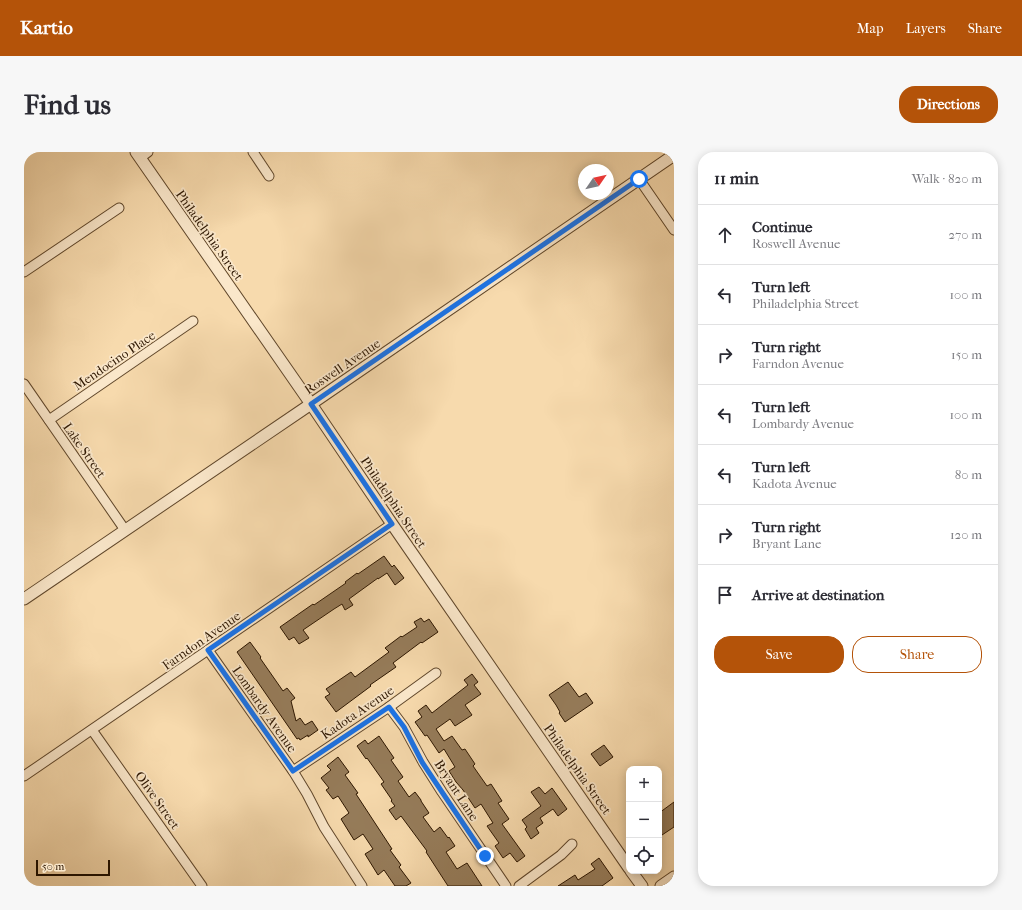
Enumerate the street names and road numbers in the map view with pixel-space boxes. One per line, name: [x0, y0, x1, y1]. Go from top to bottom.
street label: Philadelphia Street: [173, 187, 247, 284]
street label: Mendocino Place: [71, 327, 158, 393]
street label: Roswell Avenue: [301, 335, 384, 397]
street label: Lake Street: [60, 420, 109, 481]
street label: Philadelphia Street: [357, 454, 430, 551]
street label: Farndon Avenue: [159, 608, 244, 673]
street label: Lombardy Avenue: [229, 663, 300, 756]
street label: Kadota Avenue: [318, 682, 397, 742]
street label: Philadelphia Street: [541, 721, 615, 818]
street label: Bryant Lane: [431, 757, 482, 824]
street label: Olive Street: [132, 768, 183, 832]

